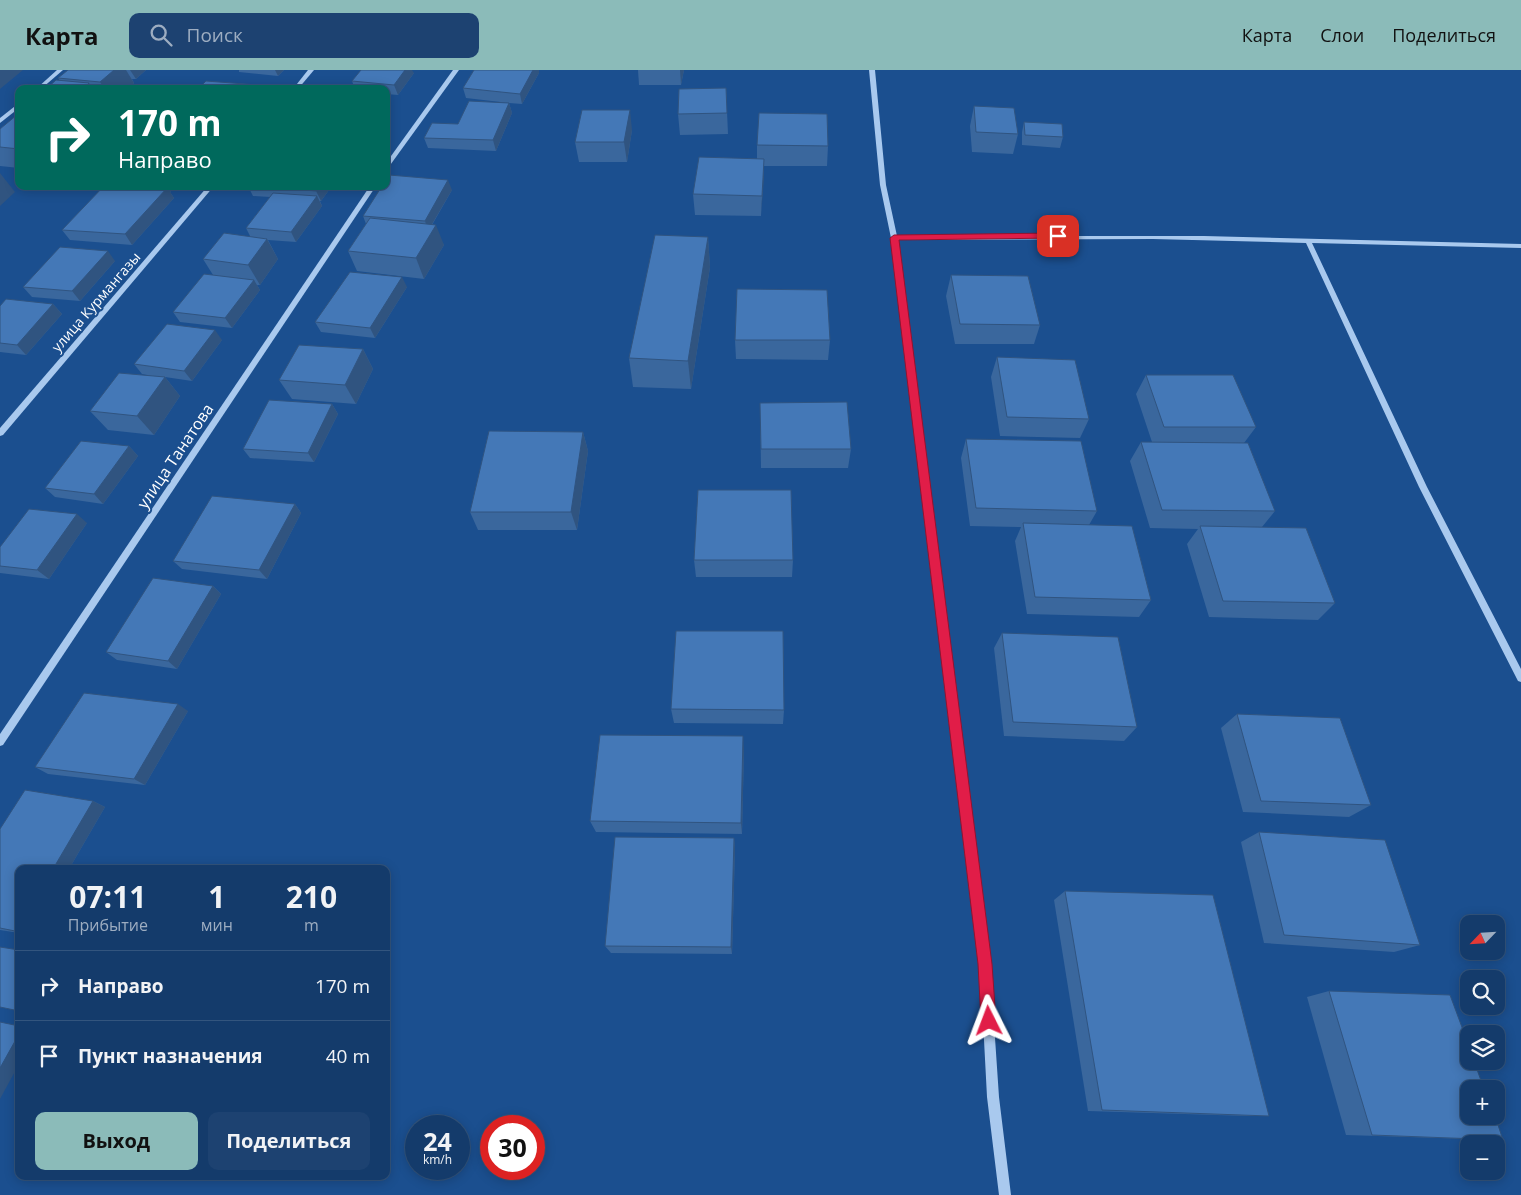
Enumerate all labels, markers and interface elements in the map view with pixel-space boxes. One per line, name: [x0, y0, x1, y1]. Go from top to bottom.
search box: [129, 13, 479, 58]
text: Карта: [25, 19, 99, 52]
icon: search: [147, 21, 175, 49]
text: Поиск: [187, 22, 243, 48]
text: Карта: [1242, 23, 1292, 47]
text: Слои: [1320, 23, 1364, 47]
text: Поделиться: [1392, 23, 1496, 47]
text: 170 m: [118, 99, 222, 146]
icon: right: [35, 105, 100, 170]
text: Направо: [118, 144, 212, 174]
pin: [1037, 215, 1079, 257]
icon: arrive: [1044, 222, 1072, 250]
street label: улица Курмангазы: [47, 248, 144, 356]
street label: улица Танатова: [132, 399, 218, 513]
text: 07:11: [69, 876, 146, 917]
text: 1: [208, 876, 225, 917]
text: 210: [286, 876, 337, 917]
text: Прибытие: [68, 914, 148, 936]
text: мин: [201, 914, 233, 936]
text: m: [304, 914, 319, 936]
north arrow: [1460, 915, 1505, 960]
map controls: [1460, 915, 1505, 1180]
button: search: [1460, 970, 1505, 1015]
icon: right: [35, 972, 63, 1000]
text: Направо: [78, 973, 164, 999]
text: 170 m: [315, 973, 370, 999]
position arrow: [962, 994, 1014, 1046]
button: layers: [1460, 1025, 1505, 1070]
icon: arrive: [35, 1042, 63, 1070]
text: Пункт назначения: [78, 1043, 263, 1069]
text: 40 m: [326, 1043, 370, 1069]
button: +: [1460, 1080, 1505, 1125]
button: Выход: [35, 1112, 198, 1170]
button: Поделиться: [208, 1112, 370, 1170]
speed limit sign: 30: [480, 1115, 545, 1180]
text: 24: [423, 1124, 452, 1158]
button: −: [1460, 1135, 1505, 1180]
text: km/h: [423, 1151, 452, 1168]

